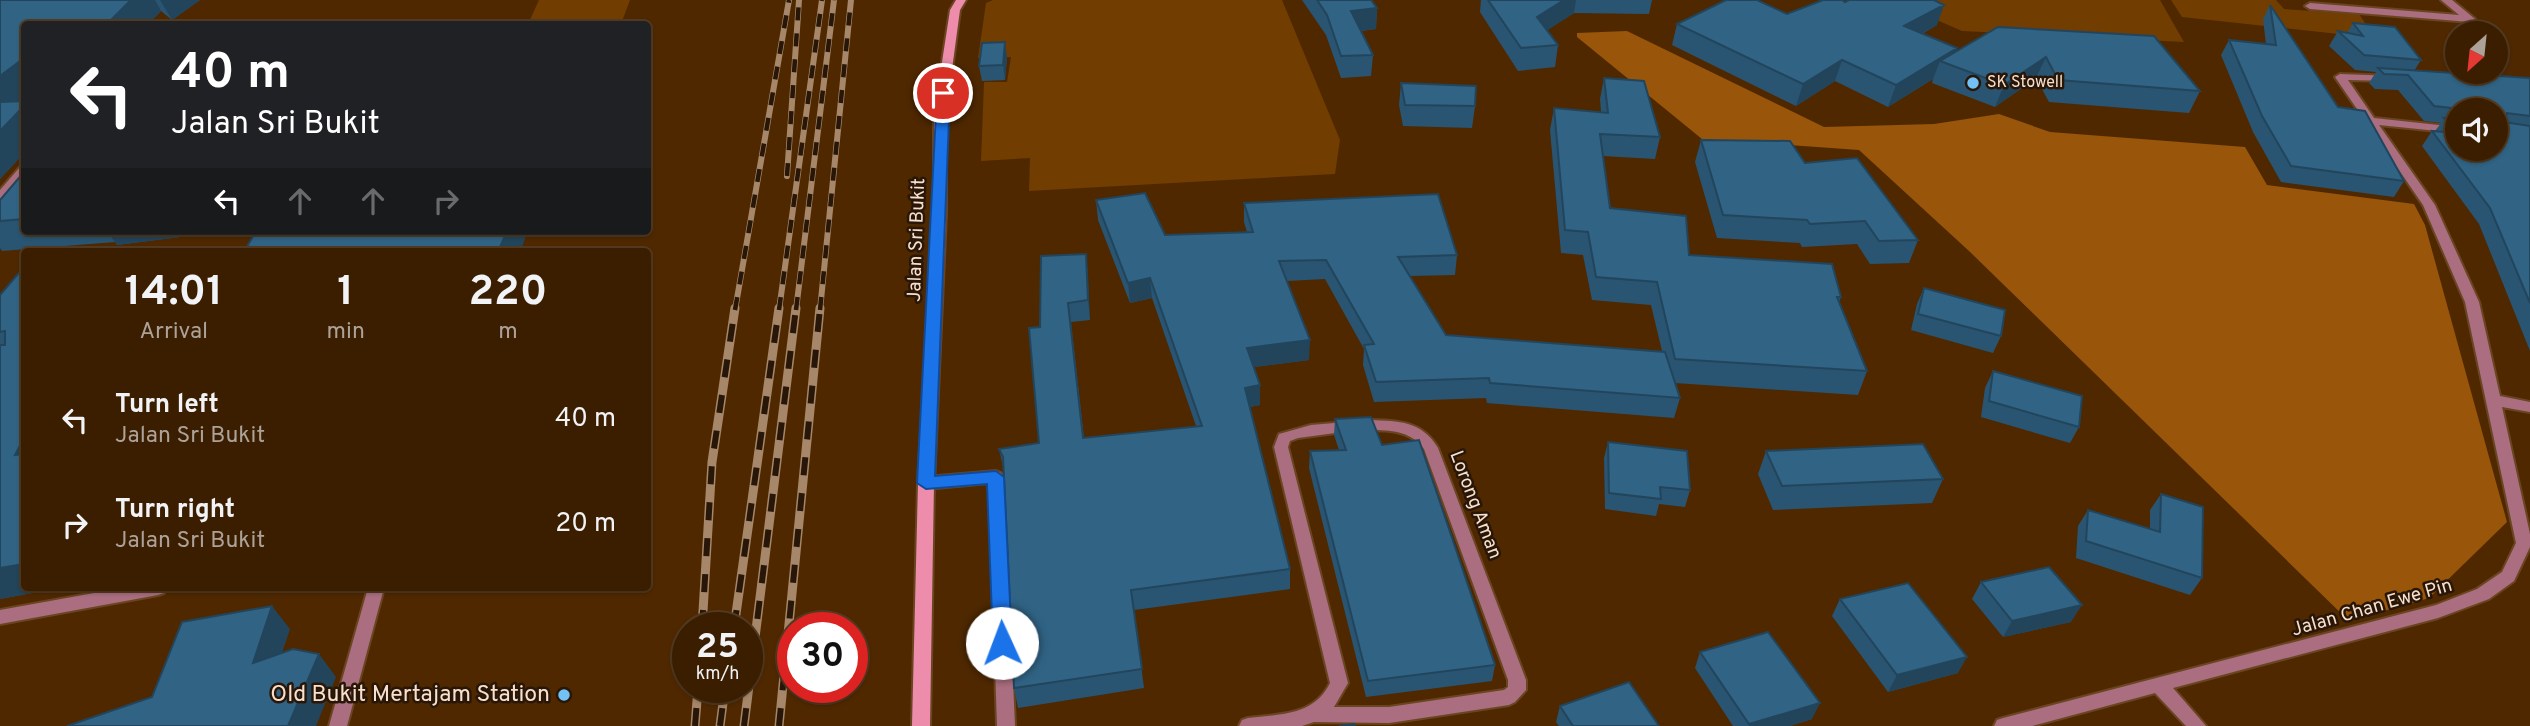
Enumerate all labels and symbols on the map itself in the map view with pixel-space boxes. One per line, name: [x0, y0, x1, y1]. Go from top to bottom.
north arrow: [2445, 21, 2508, 84]
pin: [913, 63, 973, 123]
place label: SK Stowell: [1987, 73, 2063, 93]
marker: SK Stowell: [1965, 75, 1981, 91]
street label: Jalan Sri Bukit: [903, 178, 931, 302]
street label: Lorong Aman: [1443, 448, 1507, 562]
street label: Jalan Chan Ewe Pin: [2289, 574, 2455, 642]
position arrow: [965, 606, 1039, 680]
speed limit sign: 30: [777, 612, 868, 703]
place label: Old Bukit Mertajam Station: [270, 681, 550, 710]
marker: Old Bukit Mertajam Station: [556, 687, 572, 703]

